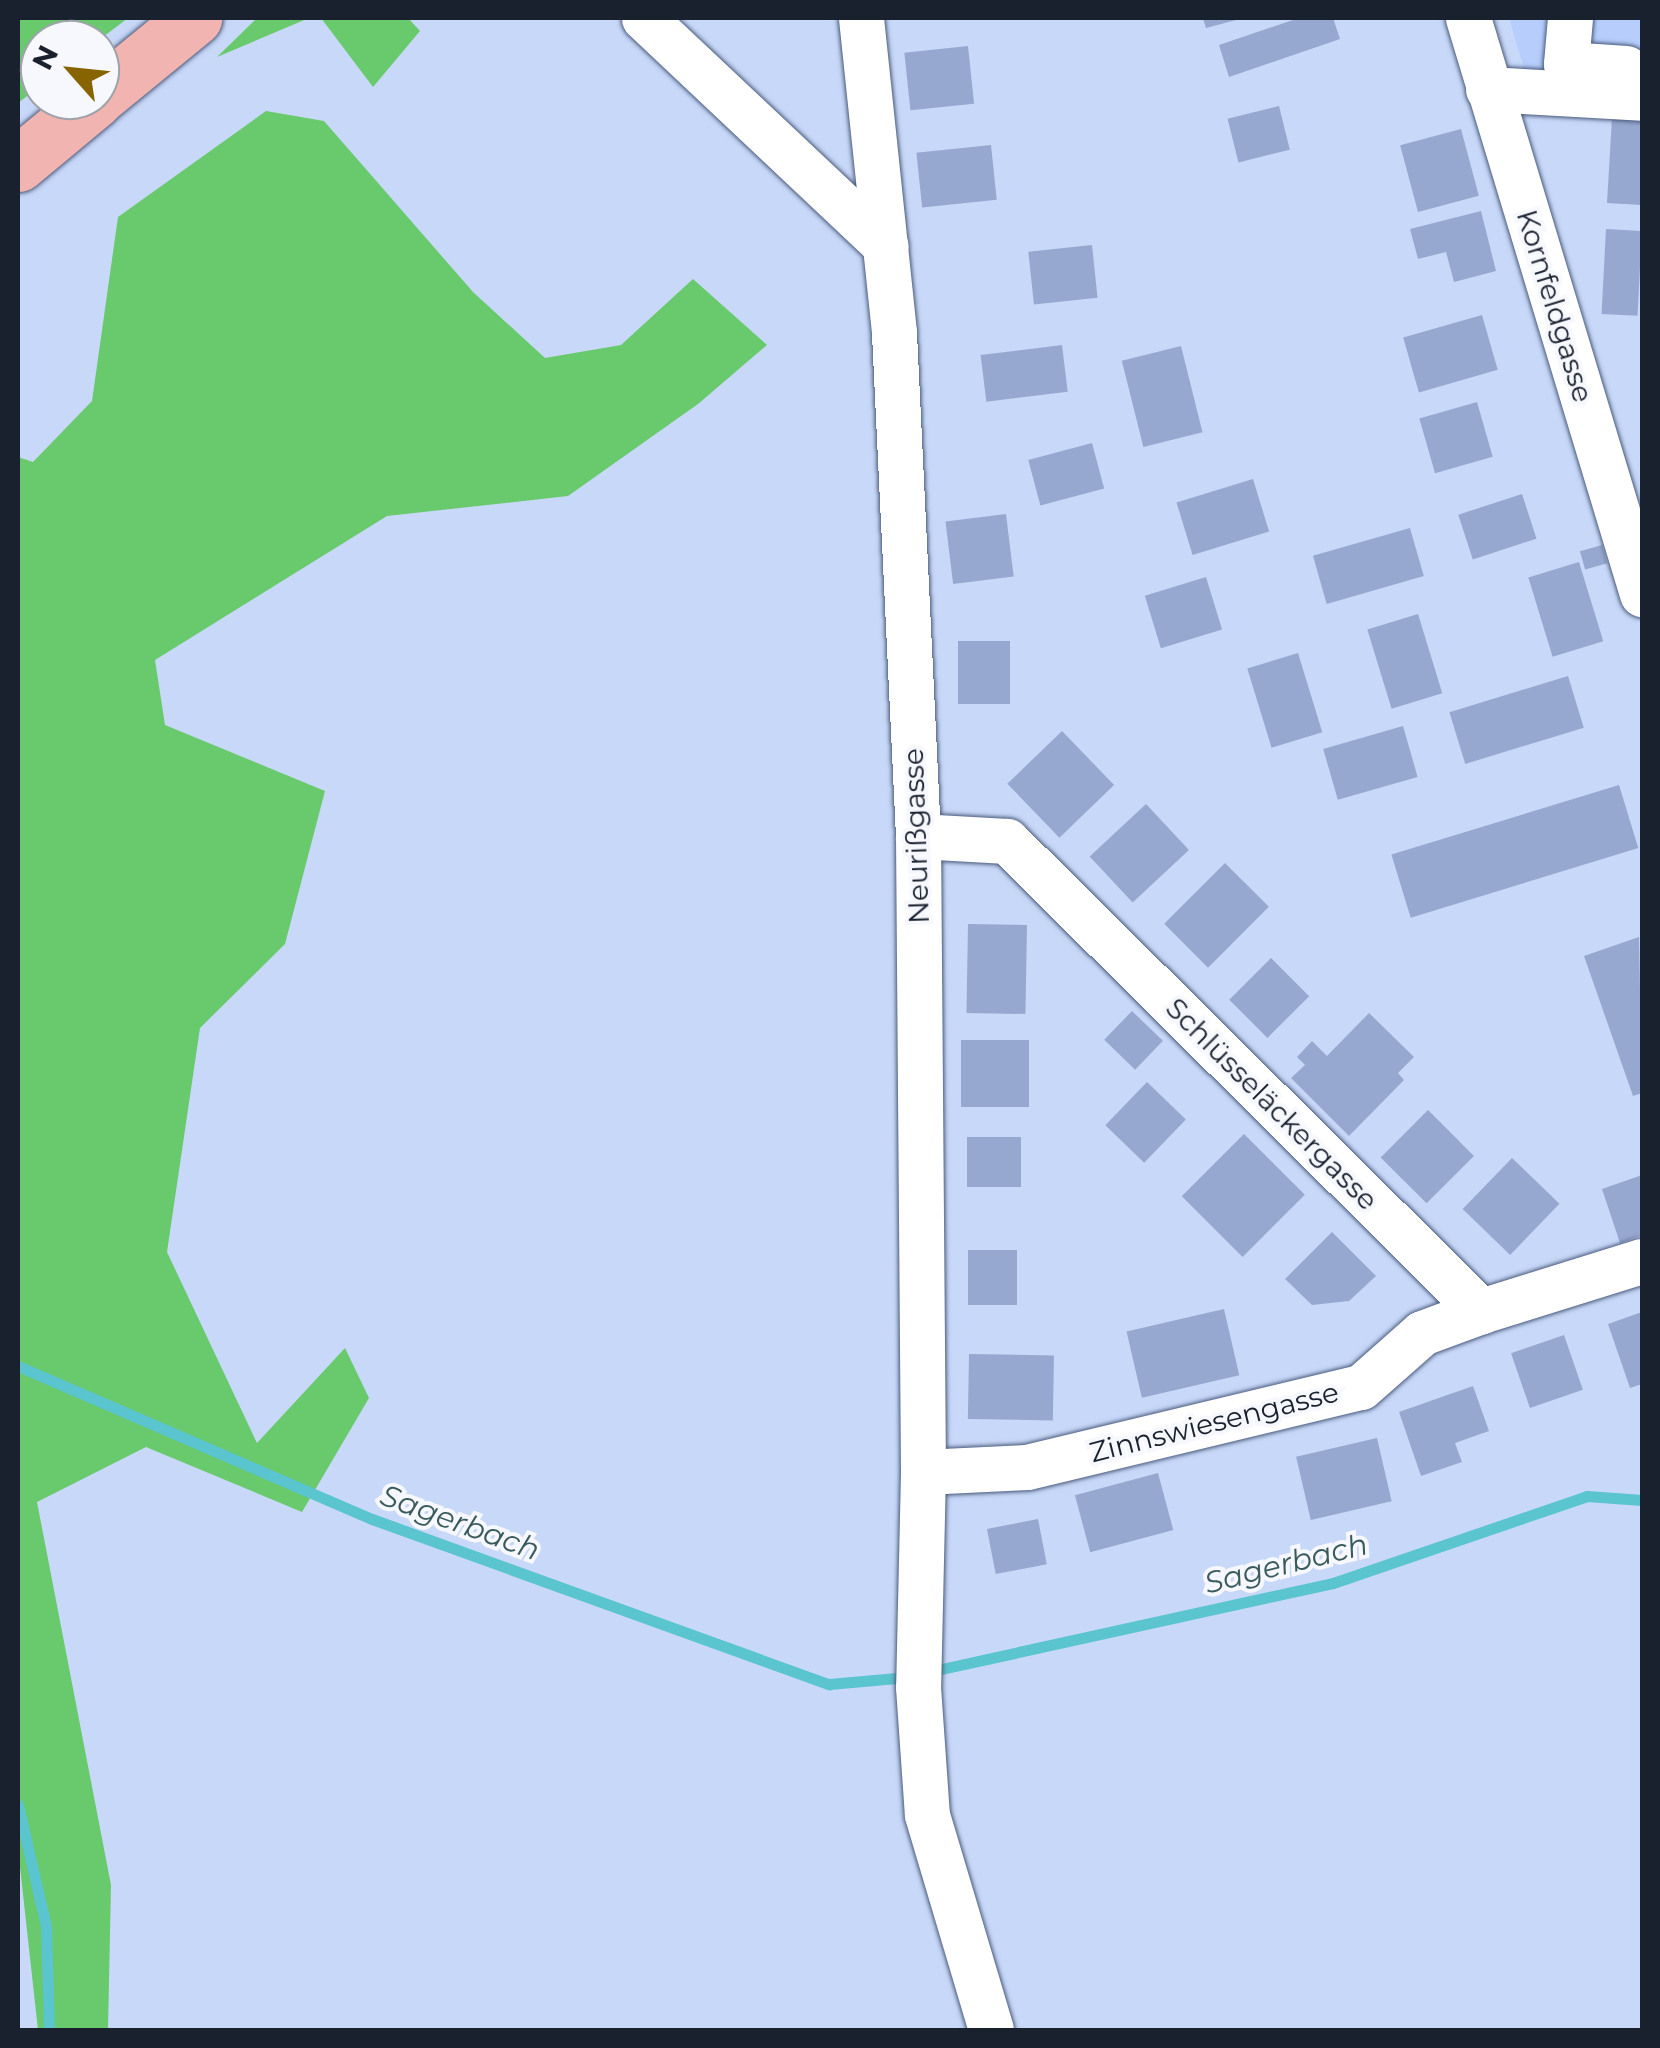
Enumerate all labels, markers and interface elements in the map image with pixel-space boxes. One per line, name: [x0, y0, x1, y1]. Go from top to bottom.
north arrow: [20, 20, 120, 120]
text: N: [25, 39, 65, 75]
street label: Kornfeldgasse: [1510, 206, 1600, 406]
street label: Neurißgasse: [896, 748, 936, 924]
street label: Schlüsseläckergasse: [1159, 991, 1385, 1217]
street label: Zinnswiesengasse: [1086, 1375, 1342, 1469]
water label: Sagerbach: [375, 1478, 545, 1568]
water label: Sagerbach: [1201, 1526, 1371, 1602]

